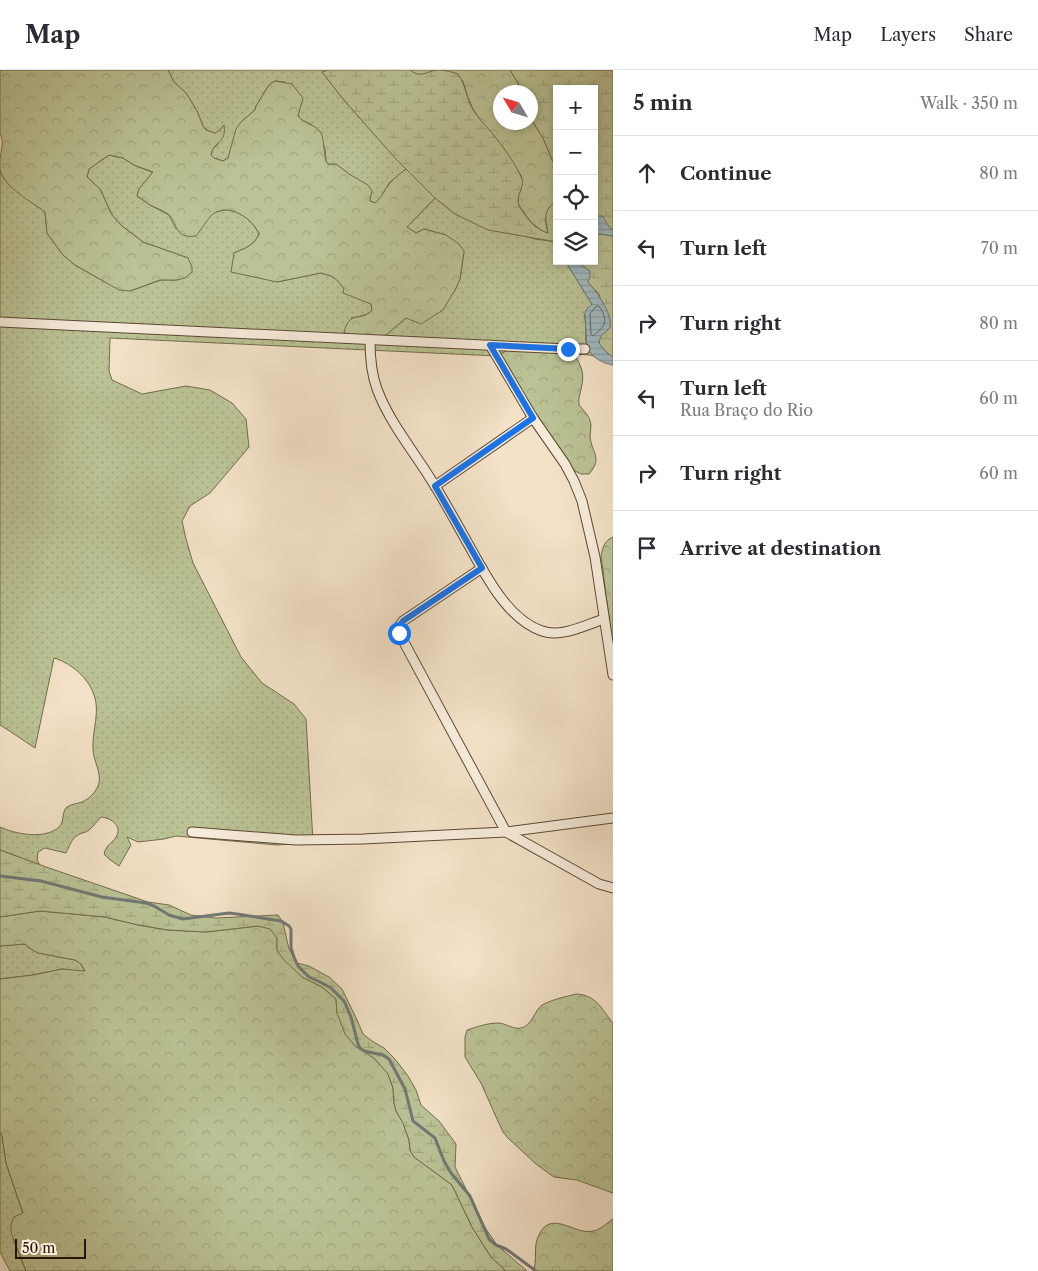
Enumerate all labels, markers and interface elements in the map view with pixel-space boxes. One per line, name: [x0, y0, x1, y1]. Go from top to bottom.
text: Map: [25, 20, 80, 49]
text: Map: [814, 24, 852, 46]
text: Layers: [880, 24, 936, 46]
text: Share: [964, 24, 1013, 46]
north arrow: [493, 85, 538, 130]
map controls: [553, 85, 598, 265]
button: +: [553, 85, 598, 130]
text: 5 min: [633, 90, 693, 115]
text: Walk · 350 m: [920, 93, 1018, 113]
button: −: [553, 130, 598, 175]
icon: ahead: [633, 159, 661, 187]
text: Continue: [680, 162, 772, 185]
text: 80 m: [979, 163, 1018, 183]
button: locate: [553, 175, 598, 220]
button: layers: [553, 220, 598, 265]
icon: left: [633, 234, 661, 262]
text: Turn left: [680, 237, 767, 260]
text: 70 m: [981, 238, 1018, 258]
icon: right: [633, 309, 661, 337]
text: Turn right: [680, 312, 781, 335]
text: 80 m: [979, 313, 1018, 333]
route end: [557, 338, 580, 361]
text: Turn left: [680, 377, 767, 400]
icon: left: [633, 384, 661, 412]
text: 60 m: [979, 388, 1018, 408]
text: Rua Braço do Rio: [680, 400, 813, 420]
icon: right: [633, 459, 661, 487]
text: Turn right: [680, 462, 781, 485]
text: 60 m: [979, 463, 1018, 483]
icon: arrive: [633, 534, 661, 562]
text: Arrive at destination: [680, 537, 881, 560]
route start: [388, 622, 411, 645]
scale bar: [15, 1236, 86, 1259]
text: 50 m: [22, 1239, 55, 1257]

